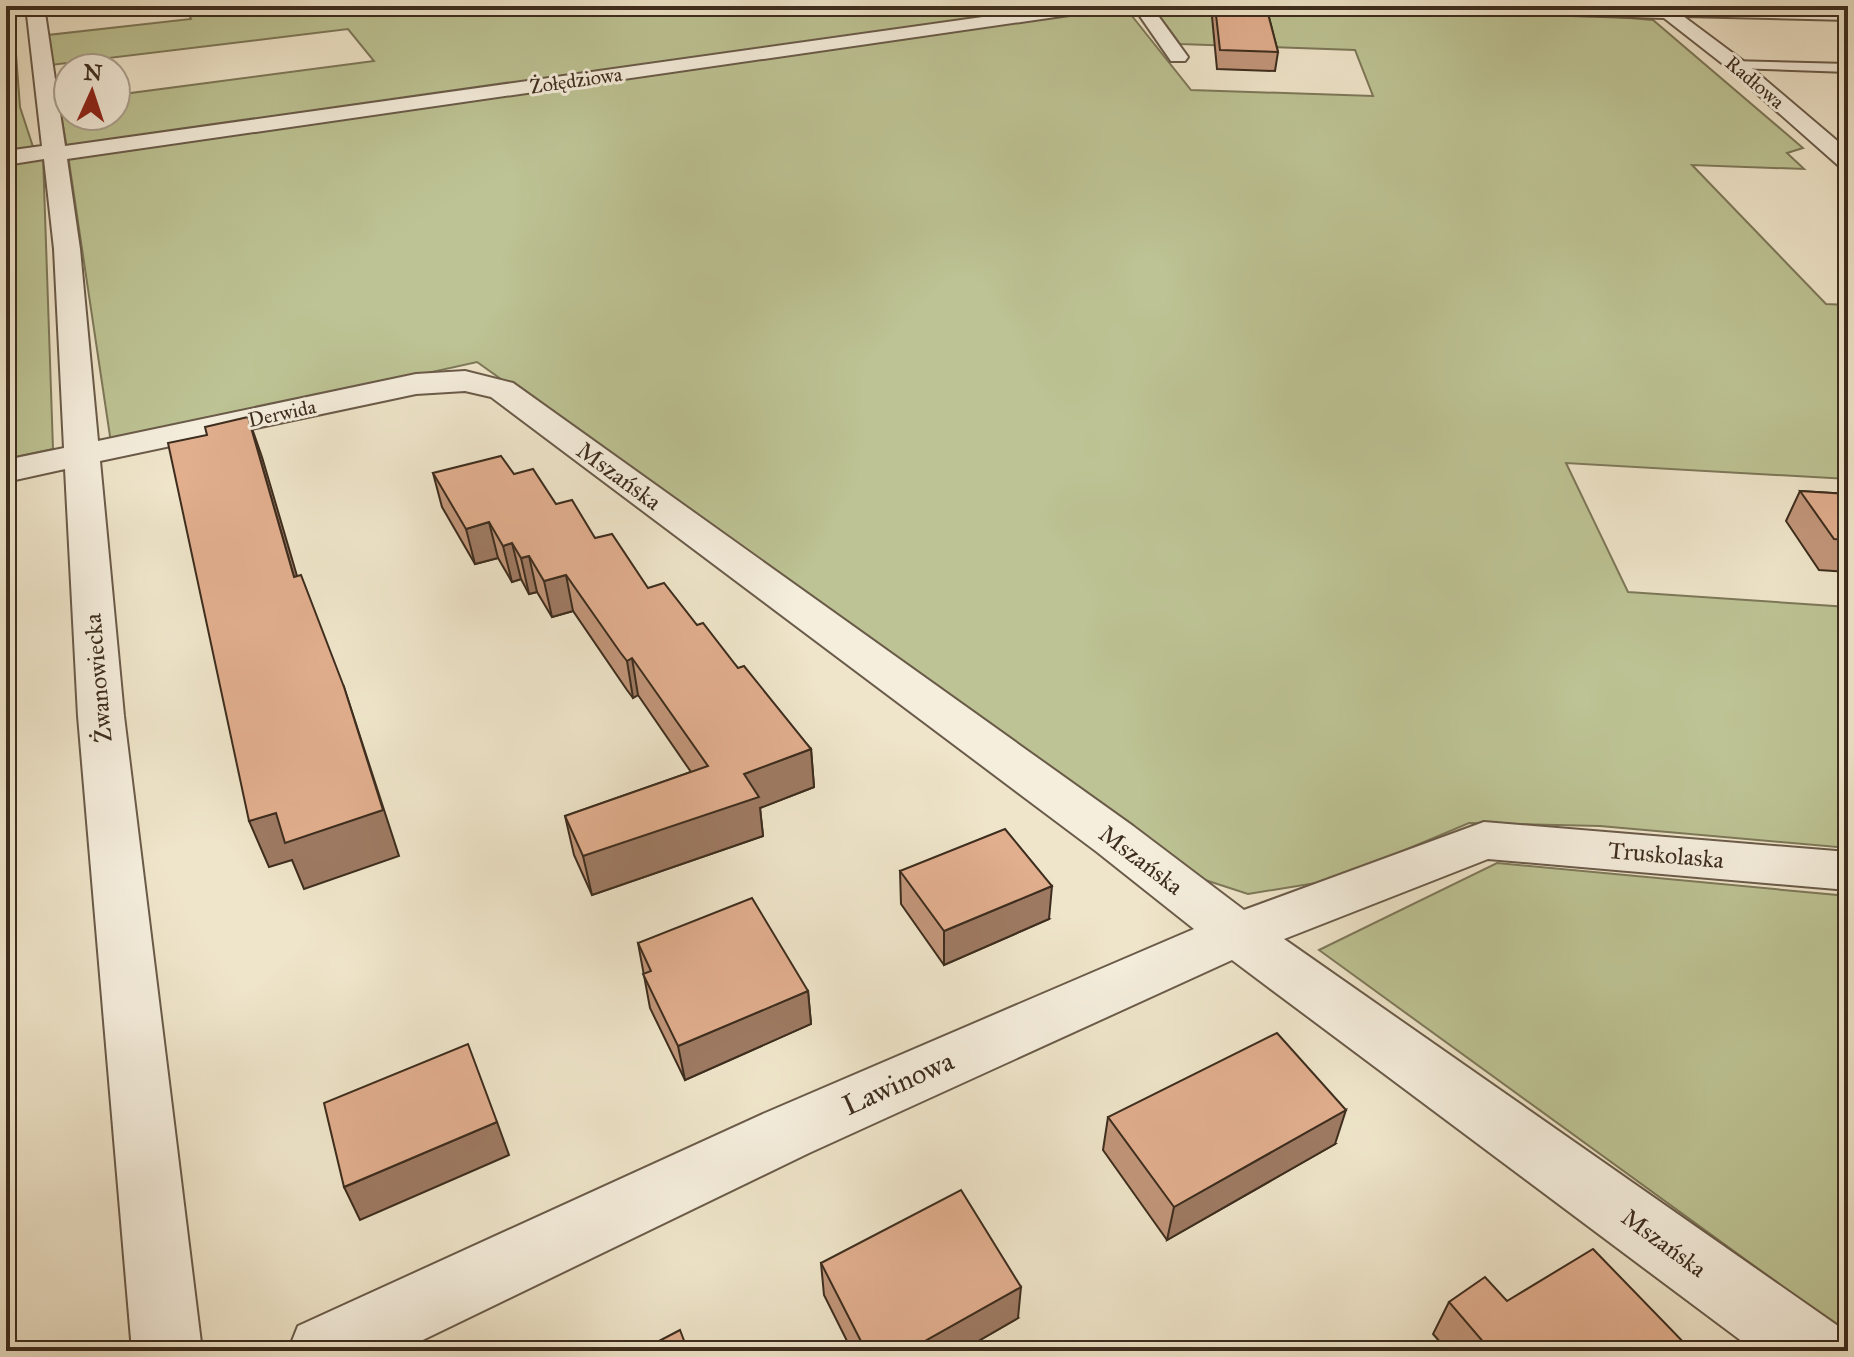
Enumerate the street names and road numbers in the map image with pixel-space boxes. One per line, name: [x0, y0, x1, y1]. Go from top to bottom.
street label: Radłowa: [1721, 50, 1790, 114]
street label: Żołędziowa: [528, 61, 624, 98]
street label: Derwida: [246, 394, 319, 432]
street label: Mszańska: [571, 435, 668, 517]
street label: Żwanowiecka: [77, 611, 119, 744]
street label: Mszańska: [1093, 819, 1190, 902]
street label: Truskolaska: [1607, 835, 1726, 875]
street label: Lawinowa: [837, 1043, 959, 1123]
street label: Mszańska: [1616, 1202, 1713, 1284]

